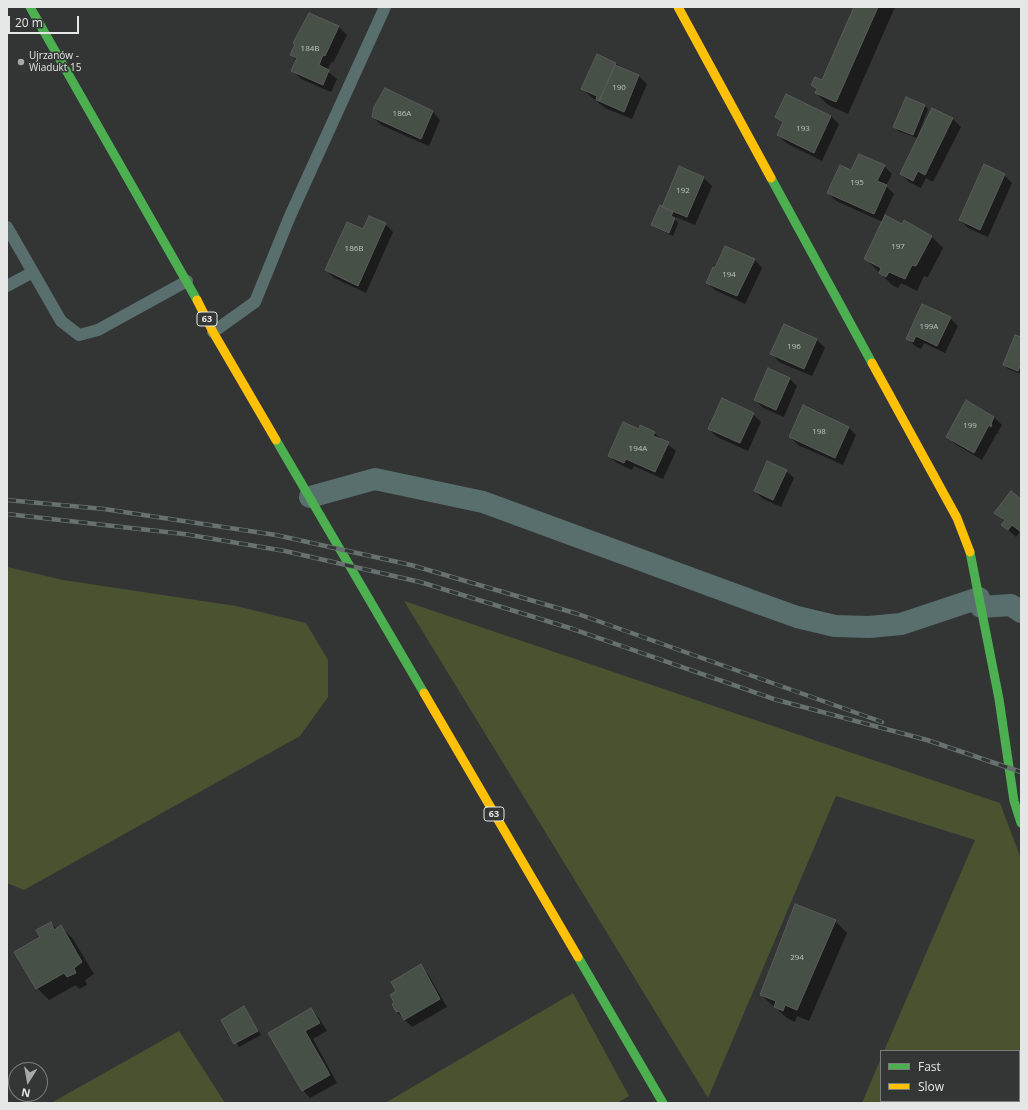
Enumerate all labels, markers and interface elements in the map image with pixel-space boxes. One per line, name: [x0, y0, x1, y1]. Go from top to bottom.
scale bar: [10, 8, 81, 34]
text: 20 m: [15, 14, 43, 31]
house number: 184B: [301, 44, 319, 54]
place label: Ujrzanów - Wiadukt 15: [29, 50, 81, 74]
marker: Ujrzanów - Wiadukt 15: [16, 57, 26, 67]
house number: 190: [612, 83, 626, 93]
house number: 186A: [393, 109, 411, 119]
house number: 193: [796, 124, 810, 134]
house number: 195: [850, 178, 864, 188]
house number: 192: [676, 186, 690, 196]
house number: 197: [891, 242, 905, 252]
house number: 186B: [345, 244, 363, 254]
house number: 194: [722, 270, 736, 280]
road number: 63: [197, 312, 217, 326]
house number: 199A: [920, 322, 938, 332]
house number: 196: [787, 342, 801, 352]
house number: 199: [963, 421, 977, 431]
house number: 198: [812, 427, 826, 437]
house number: 194A: [629, 444, 647, 454]
road number: 63: [484, 807, 504, 821]
house number: 294: [790, 953, 804, 963]
legend: [880, 1050, 1020, 1102]
text: Fast: [918, 1058, 941, 1075]
north arrow: [8, 1062, 48, 1102]
text: Slow: [918, 1078, 944, 1095]
text: N: [20, 1085, 32, 1102]

